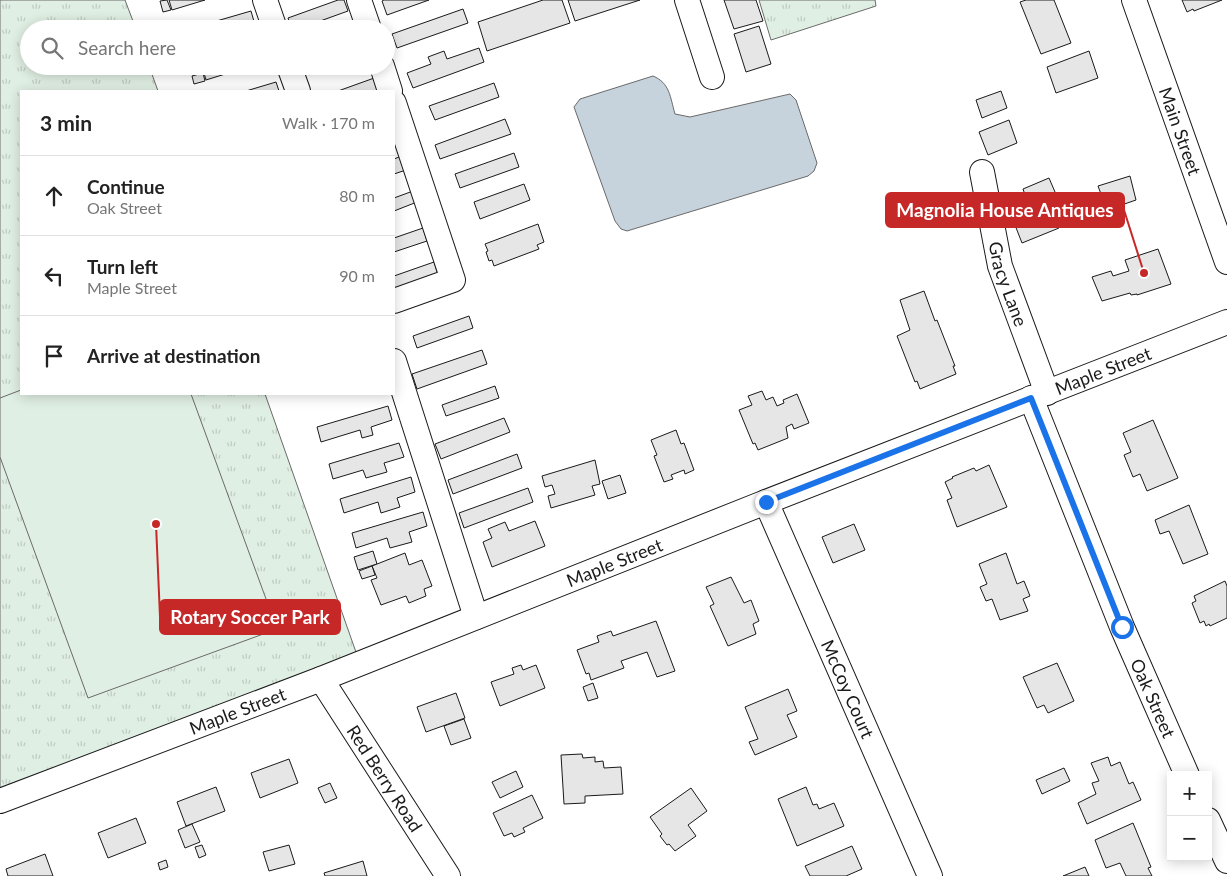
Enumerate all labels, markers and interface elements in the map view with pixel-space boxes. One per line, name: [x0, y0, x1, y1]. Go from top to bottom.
search box: [20, 20, 395, 75]
icon: search: [38, 34, 66, 62]
text: Search here: [78, 36, 176, 59]
street label: Main Street: [1155, 84, 1206, 178]
text: 3 min: [40, 110, 92, 135]
text: Walk · 170 m: [282, 113, 375, 132]
text: Continue: [87, 175, 165, 198]
icon: ahead: [40, 182, 68, 210]
text: 80 m: [339, 186, 375, 205]
callout: Magnolia House Antiques: [886, 193, 1124, 227]
text: Oak Street: [87, 198, 162, 217]
text: Magnolia House Antiques: [896, 198, 1114, 221]
street label: Gracy Lane: [985, 240, 1032, 329]
text: Turn left: [87, 255, 158, 278]
icon: left: [40, 262, 68, 290]
text: 90 m: [339, 266, 375, 285]
text: Maple Street: [87, 278, 177, 297]
icon: arrive: [40, 342, 68, 370]
street label: Maple Street: [1052, 342, 1155, 399]
text: Arrive at destination: [87, 344, 260, 367]
route end: [755, 491, 778, 514]
street label: Maple Street: [563, 533, 666, 591]
callout: Rotary Soccer Park: [160, 600, 340, 634]
text: Rotary Soccer Park: [170, 605, 331, 628]
route start: [1111, 616, 1134, 639]
street label: McCoy Court: [817, 636, 879, 742]
street label: Oak Street: [1126, 655, 1180, 742]
street label: Maple Street: [186, 682, 289, 739]
street label: Red Berry Road: [343, 721, 427, 836]
map controls: [1167, 771, 1212, 861]
button: +: [1167, 771, 1212, 816]
button: −: [1167, 816, 1212, 861]

